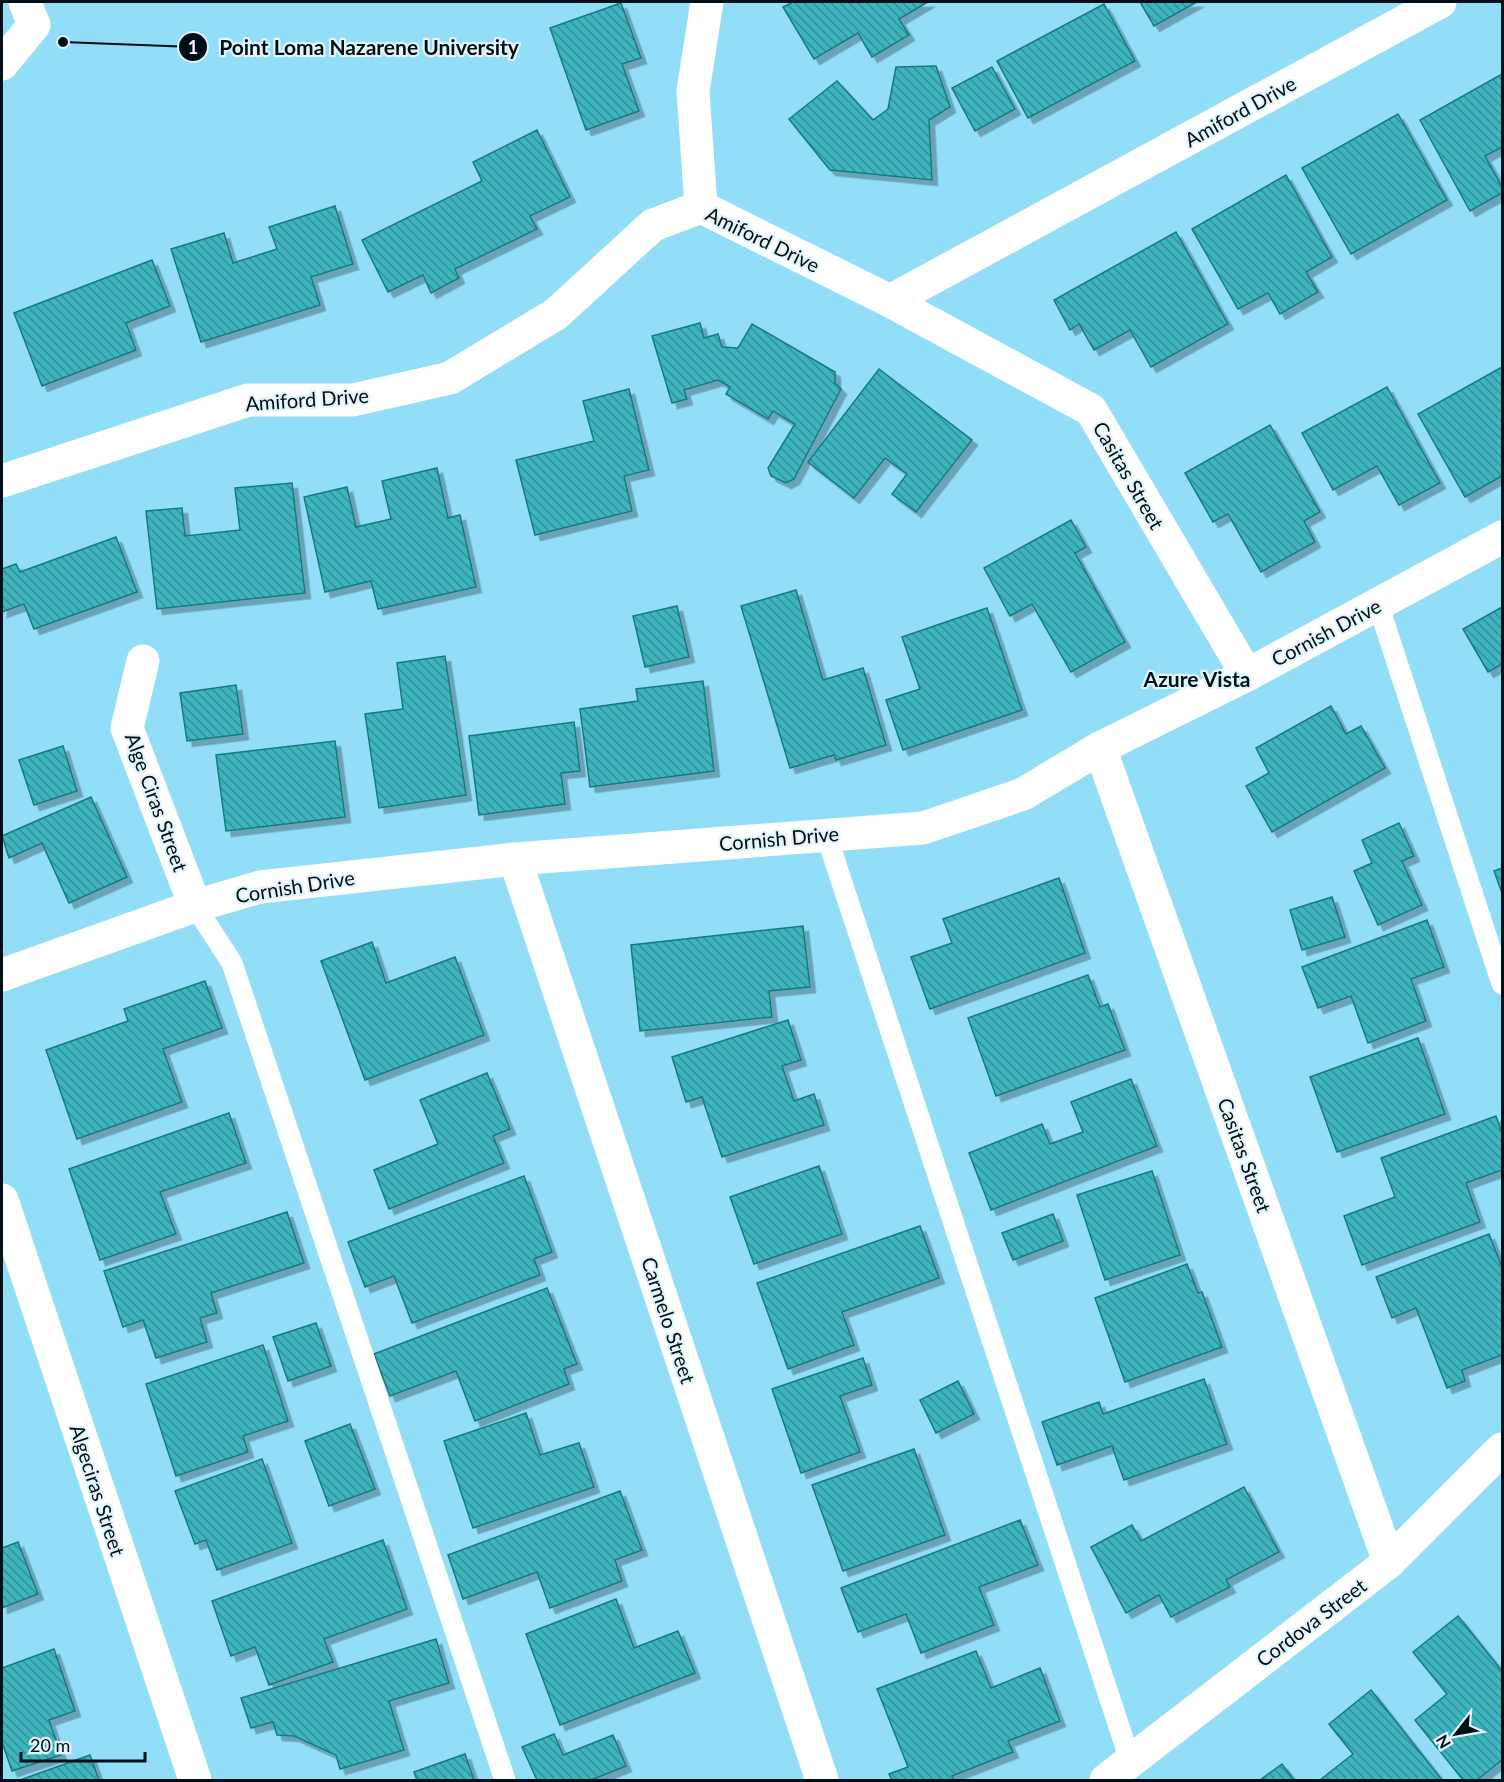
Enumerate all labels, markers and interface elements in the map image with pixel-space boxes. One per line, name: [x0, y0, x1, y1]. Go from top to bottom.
callout: Point Loma Nazarene University: [178, 28, 531, 67]
text: Point Loma Nazarene University: [219, 34, 520, 59]
text: 1: [188, 36, 198, 58]
street label: Amiford Drive: [1180, 71, 1300, 151]
street label: Amiford Drive: [702, 201, 824, 277]
street label: Amiford Drive: [244, 383, 370, 415]
street label: Casitas Street: [1089, 417, 1169, 533]
street label: Cornish Drive: [1267, 593, 1385, 671]
district label: Azure Vista: [1143, 666, 1250, 691]
street label: Alge Ciras Street: [121, 729, 193, 875]
street label: Cornish Drive: [718, 821, 840, 855]
street label: Cornish Drive: [234, 865, 356, 907]
street label: Casitas Street: [1213, 1094, 1277, 1216]
street label: Carmelo Street: [637, 1254, 701, 1386]
street label: Algeciras Street: [65, 1421, 131, 1559]
street label: Cordova Street: [1251, 1573, 1371, 1671]
north arrow: [1426, 1704, 1486, 1764]
scale bar: [21, 1725, 146, 1763]
text: N: [1431, 1732, 1454, 1752]
text: 20 m: [30, 1734, 70, 1756]

